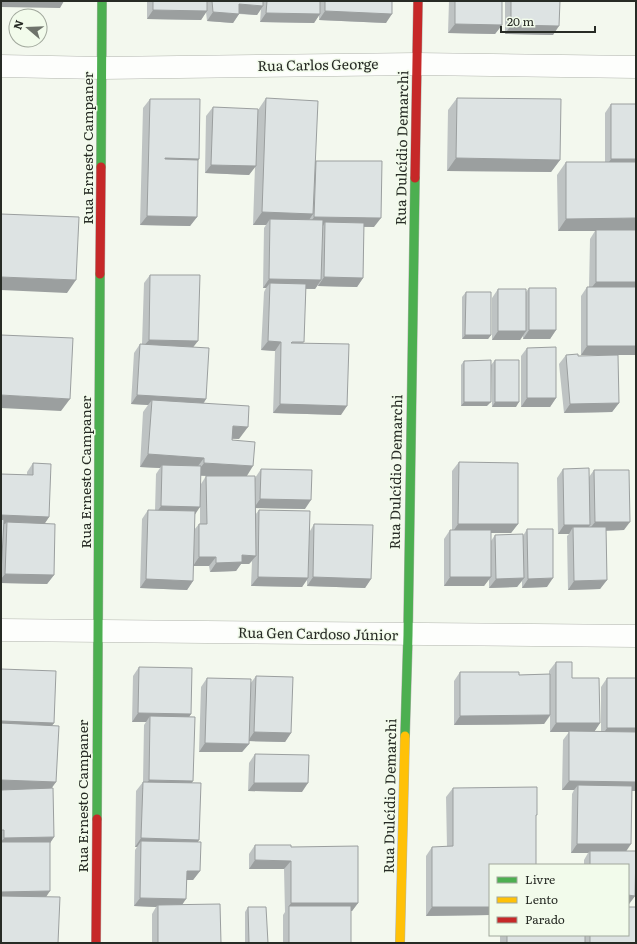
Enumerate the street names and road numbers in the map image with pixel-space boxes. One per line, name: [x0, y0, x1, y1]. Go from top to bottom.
street label: Rua Carlos George: [257, 53, 379, 75]
street label: Rua Dulcídio Demarchi: [390, 70, 412, 226]
street label: Rua Ernesto Campaner: [77, 71, 97, 224]
street label: Rua Dulcídio Demarchi: [384, 394, 406, 550]
street label: Rua Ernesto Campaner: [75, 395, 95, 548]
street label: Rua Gen Cardoso Júnior: [238, 622, 399, 644]
street label: Rua Dulcídio Demarchi: [378, 718, 400, 874]
street label: Rua Ernesto Campaner: [72, 719, 92, 872]

